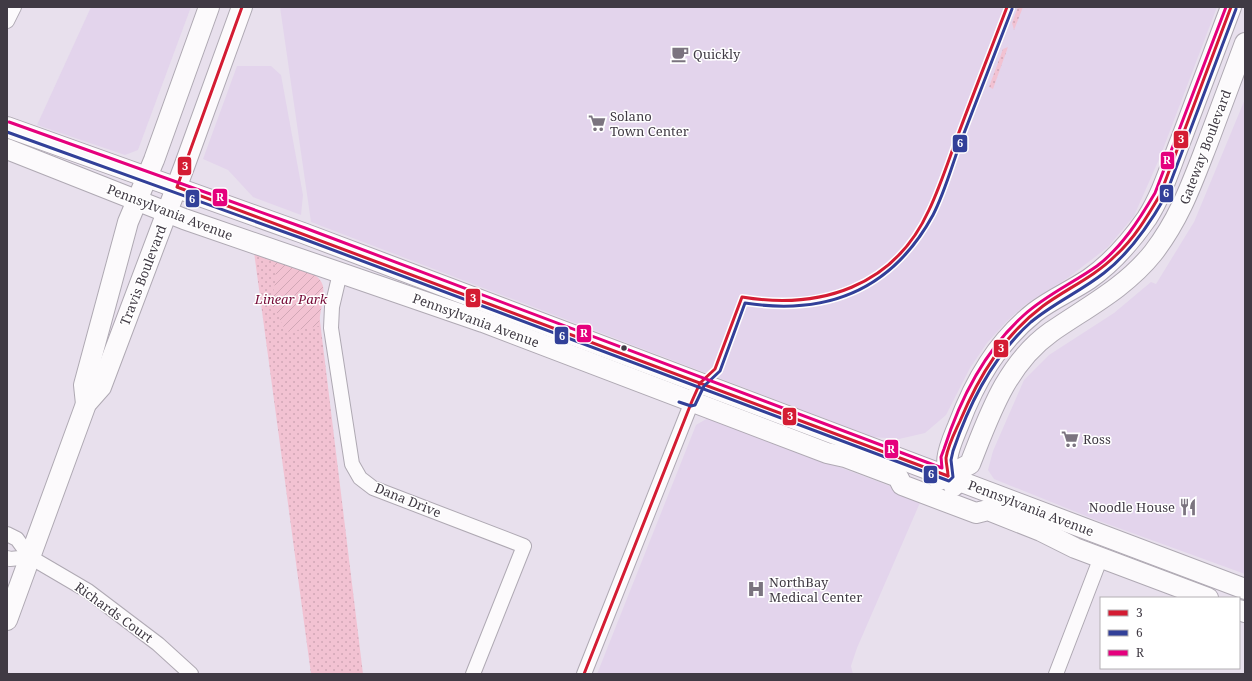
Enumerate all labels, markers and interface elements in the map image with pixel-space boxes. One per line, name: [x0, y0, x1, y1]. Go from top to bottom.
cafe icon: Quickly: [670, 44, 690, 64]
place label: Quickly: [693, 45, 741, 63]
street label: Gateway Boulevard: [1175, 87, 1235, 207]
place label: Solano Town Center: [610, 107, 689, 140]
supermarket icon: Solano Town Center: [587, 113, 607, 133]
line badge: 3: [1173, 130, 1189, 149]
text: 3: [1178, 131, 1184, 146]
line badge: 6: [952, 134, 968, 153]
text: 6: [957, 135, 963, 150]
line badge: R: [1160, 151, 1175, 170]
text: R: [1163, 152, 1171, 167]
line badge: 3: [177, 156, 192, 176]
text: 3: [182, 158, 188, 173]
street label: Pennsylvania Avenue: [105, 180, 236, 244]
line badge: 6: [1159, 184, 1174, 203]
text: 6: [1163, 185, 1169, 200]
line badge: R: [212, 188, 228, 207]
line badge: 6: [185, 189, 200, 208]
text: R: [216, 189, 224, 204]
text: 6: [189, 191, 195, 206]
street label: Travis Boulevard: [116, 222, 170, 328]
line badge: 3: [465, 288, 481, 308]
street label: Pennsylvania Avenue: [410, 289, 542, 351]
park label: Linear Park: [254, 290, 328, 308]
text: 3: [470, 290, 476, 305]
line badge: R: [576, 324, 592, 343]
text: R: [580, 325, 588, 340]
line badge: 6: [554, 326, 569, 345]
text: 6: [559, 328, 565, 343]
line badge: 3: [993, 339, 1009, 358]
text: 3: [998, 340, 1004, 355]
unlabelled marker: [619, 343, 629, 353]
line badge: 3: [782, 407, 797, 426]
text: 3: [787, 408, 793, 423]
supermarket icon: Ross: [1060, 429, 1080, 449]
place label: Ross: [1083, 430, 1111, 448]
line badge: R: [884, 439, 899, 459]
text: R: [887, 441, 895, 456]
line badge: 6: [923, 465, 938, 484]
text: 6: [928, 466, 934, 481]
street label: Pennsylvania Avenue: [966, 476, 1097, 540]
street label: Dana Drive: [372, 479, 444, 521]
restaurant icon: Noodle House: [1178, 497, 1198, 517]
place label: Noodle House: [1089, 498, 1175, 516]
place label: NorthBay Medical Center: [769, 573, 862, 606]
street label: Richards Court: [71, 578, 157, 647]
hospital icon: NorthBay Medical Center: [746, 579, 766, 599]
legend: [1100, 597, 1240, 669]
text: 3: [1136, 604, 1143, 621]
text: 6: [1136, 624, 1143, 641]
text: R: [1136, 644, 1144, 661]

